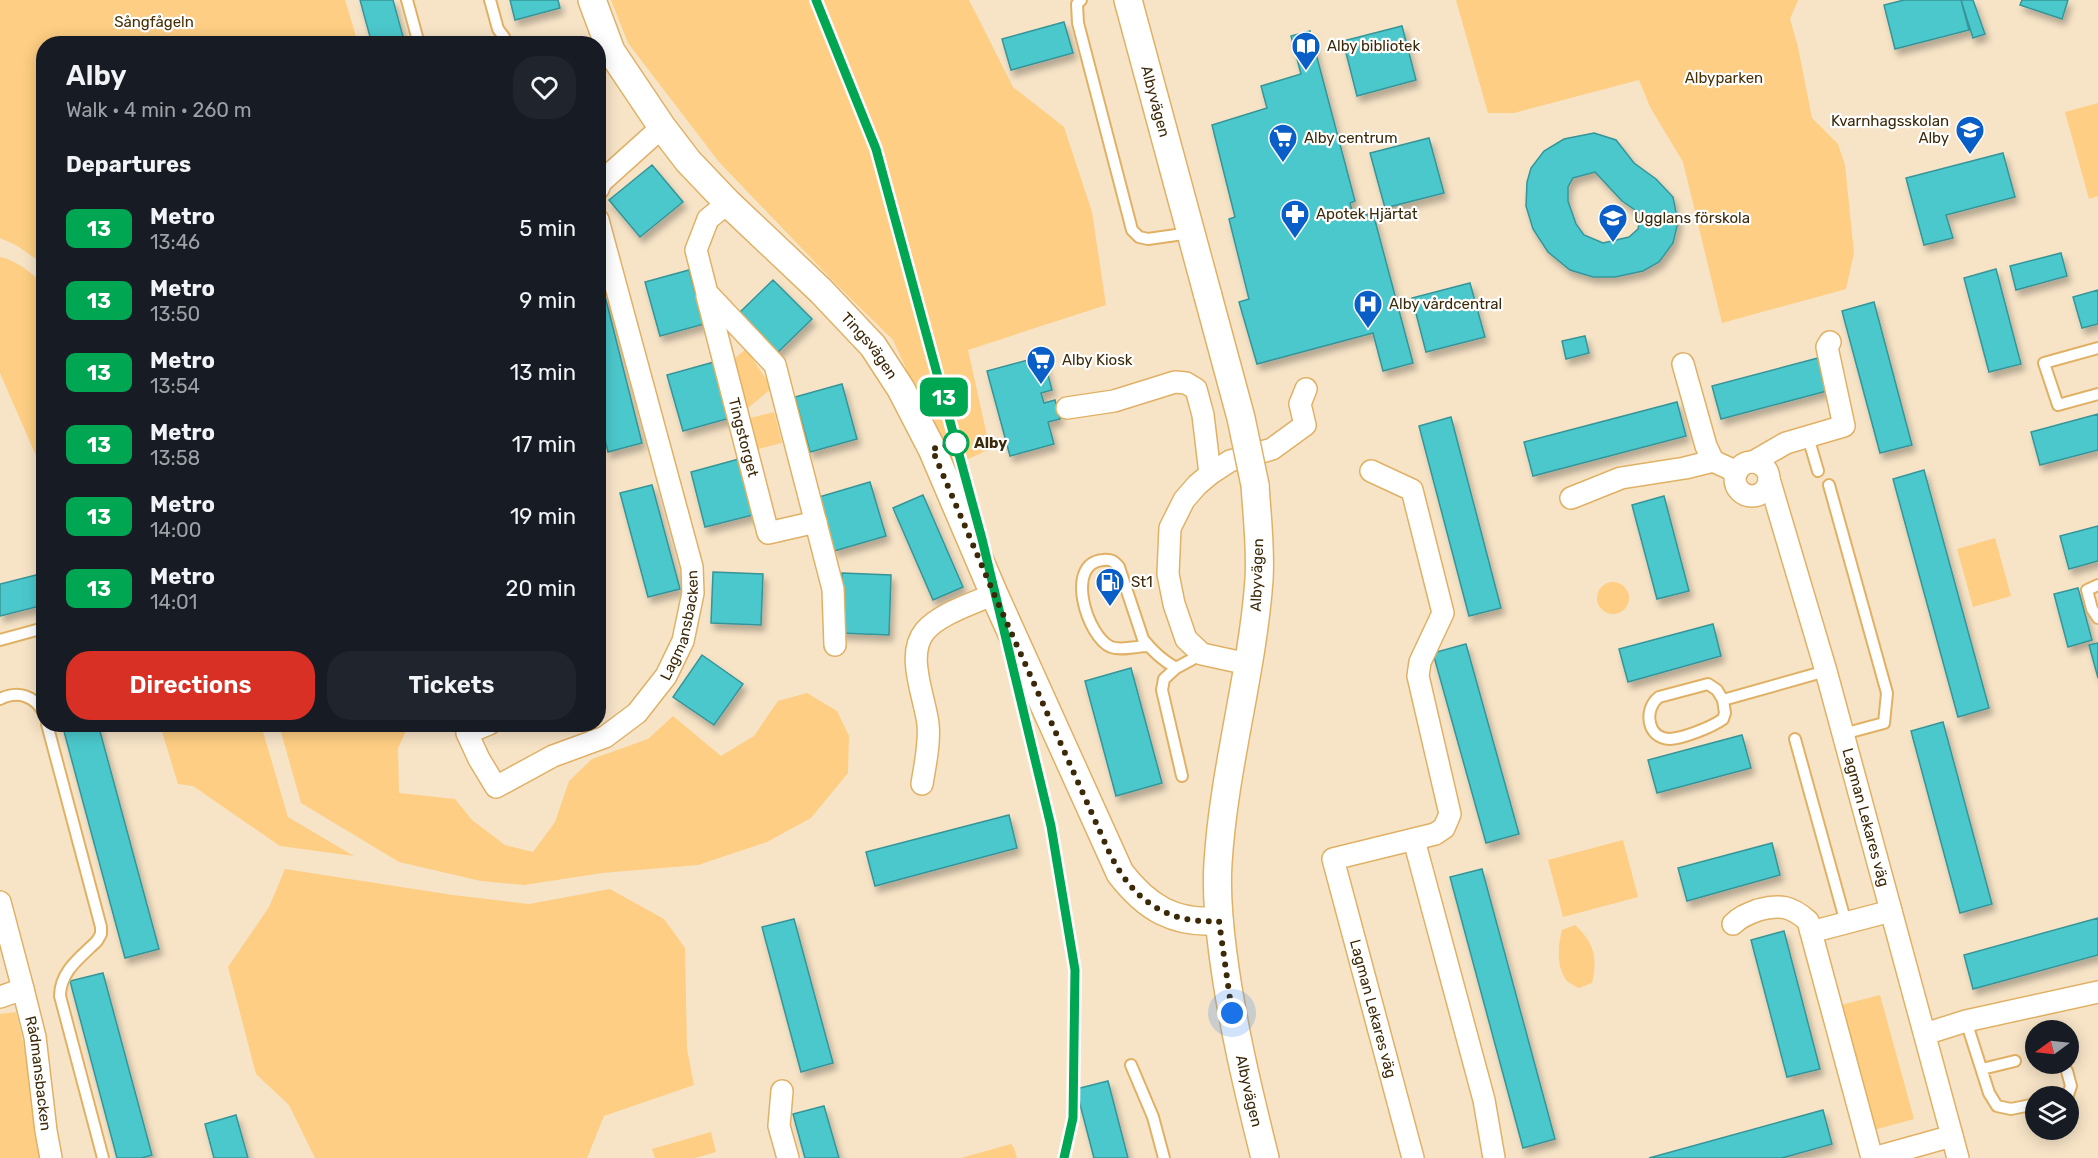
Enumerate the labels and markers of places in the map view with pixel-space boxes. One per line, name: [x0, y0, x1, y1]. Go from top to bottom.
library icon: Alby bibliotek: [1290, 30, 1322, 72]
place label: Alby bibliotek: [1327, 37, 1420, 55]
place label: Kvarnhagsskolan Alby: [1831, 112, 1949, 147]
school or university icon: Kvarnhagsskolan Alby: [1954, 114, 1986, 156]
supermarket icon: Alby centrum: [1267, 122, 1299, 164]
place label: Alby centrum: [1304, 129, 1397, 147]
pharmacy icon: Apotek Hjärtat: [1279, 198, 1311, 240]
school or university icon: Ugglans förskola: [1597, 202, 1629, 244]
place label: Apotek Hjärtat: [1316, 205, 1418, 223]
place label: Ugglans förskola: [1634, 209, 1750, 227]
hospital icon: Alby vårdcentral: [1352, 288, 1384, 330]
place label: Alby vårdcentral: [1389, 295, 1502, 313]
supermarket icon: Alby Kiosk: [1025, 344, 1057, 386]
place label: Alby Kiosk: [1062, 351, 1133, 369]
marker: Alby: [943, 430, 969, 456]
place label: Alby: [974, 434, 1007, 452]
fuel station icon: St1: [1094, 566, 1126, 608]
place label: St1: [1131, 573, 1153, 591]

